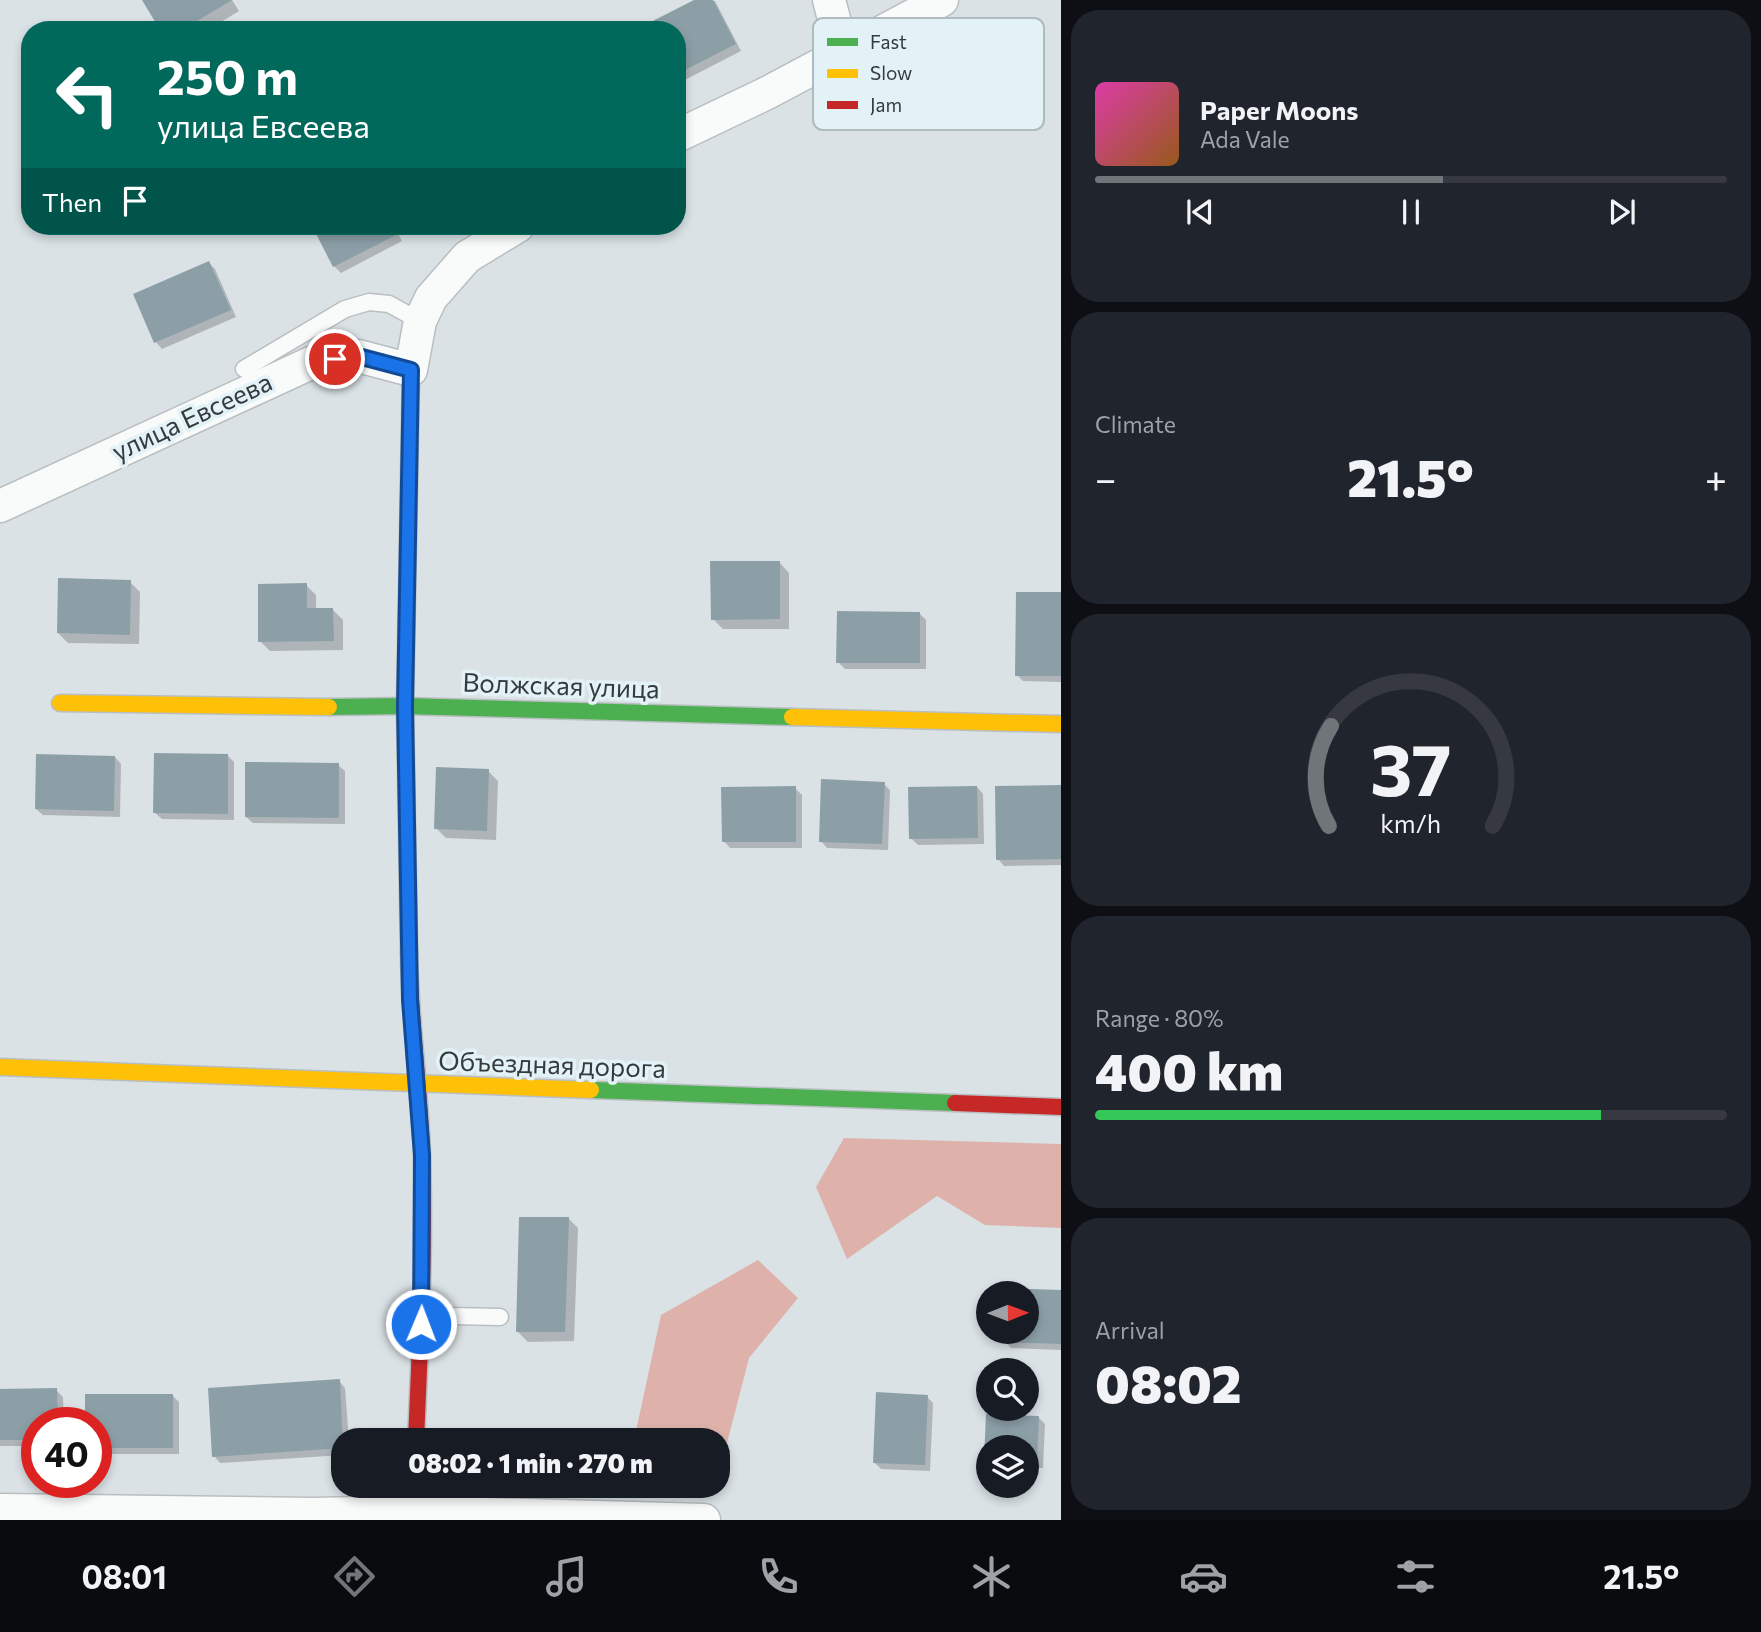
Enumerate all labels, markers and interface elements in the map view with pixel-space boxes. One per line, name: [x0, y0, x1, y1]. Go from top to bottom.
legend: [813, 18, 1044, 130]
text: Fast: [870, 30, 907, 53]
text: 250 m: [157, 45, 298, 105]
icon: left: [42, 49, 133, 140]
text: Slow: [870, 61, 912, 84]
text: Jam: [870, 93, 902, 116]
text: Paper Moons: [1200, 94, 1358, 125]
text: улица Евсеева: [157, 105, 370, 145]
text: Ada Vale: [1200, 125, 1290, 153]
icon: arrive: [116, 182, 154, 220]
text: Then: [42, 186, 102, 217]
icon: previous: [1181, 193, 1219, 231]
icon: pause: [1392, 193, 1430, 231]
icon: next: [1603, 193, 1641, 231]
pin: [305, 329, 365, 389]
icon: arrive: [316, 340, 354, 378]
street label: улица Евсеева: [106, 365, 276, 466]
text: Climate: [1095, 410, 1176, 438]
text: 21.5°: [1347, 444, 1474, 508]
text: −: [1095, 454, 1117, 501]
text: +: [1705, 454, 1727, 501]
street label: Волжская улица: [462, 666, 660, 703]
text: 37: [1370, 722, 1452, 811]
text: km/h: [1381, 808, 1441, 838]
text: Range · 80%: [1095, 1004, 1223, 1032]
text: 400 km: [1095, 1038, 1283, 1102]
street label: Объездная дорога: [438, 1044, 666, 1083]
north arrow: [976, 1281, 1040, 1344]
map controls: [976, 1281, 1039, 1498]
position arrow: [384, 1287, 458, 1361]
text: Arrival: [1095, 1316, 1165, 1344]
text: 08:02: [1095, 1350, 1242, 1414]
button: search: [976, 1358, 1039, 1421]
speed limit sign: 40: [21, 1407, 112, 1498]
button: layers: [976, 1435, 1039, 1498]
text: 08:02 · 1 min · 270 m: [408, 1447, 653, 1478]
icon: directions: [330, 1552, 379, 1601]
icon: music: [542, 1552, 591, 1601]
icon: phone: [754, 1552, 803, 1601]
icon: climate: [967, 1552, 1016, 1601]
icon: car: [1179, 1552, 1228, 1601]
icon: filters: [1391, 1552, 1440, 1601]
text: 08:01: [82, 1556, 167, 1596]
text: 21.5°: [1603, 1556, 1679, 1596]

